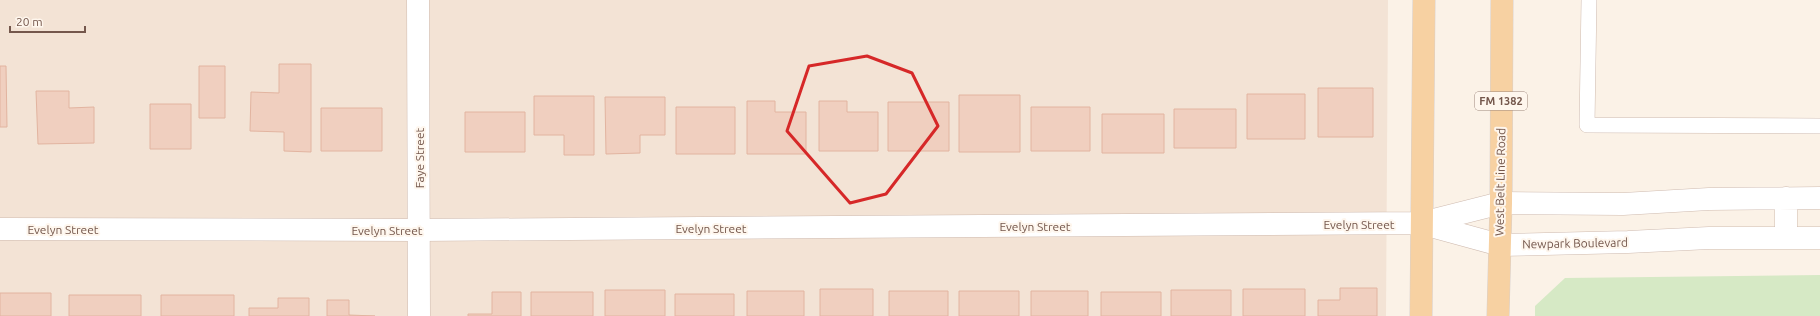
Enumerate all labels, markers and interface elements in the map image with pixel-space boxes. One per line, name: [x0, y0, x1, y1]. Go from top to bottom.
scale bar: [10, 8, 85, 34]
text: 20 m: [16, 15, 43, 28]
road number: FM 1382: [1475, 92, 1527, 110]
street label: Faye Street: [413, 127, 426, 188]
street label: West Belt Line Road: [1493, 128, 1507, 236]
street label: Evelyn Street: [1323, 218, 1395, 231]
street label: Evelyn Street: [999, 220, 1071, 233]
street label: Evelyn Street: [675, 222, 747, 235]
street label: Evelyn Street: [27, 223, 99, 236]
street label: Evelyn Street: [351, 224, 423, 237]
street label: Newpark Boulevard: [1522, 236, 1628, 250]

